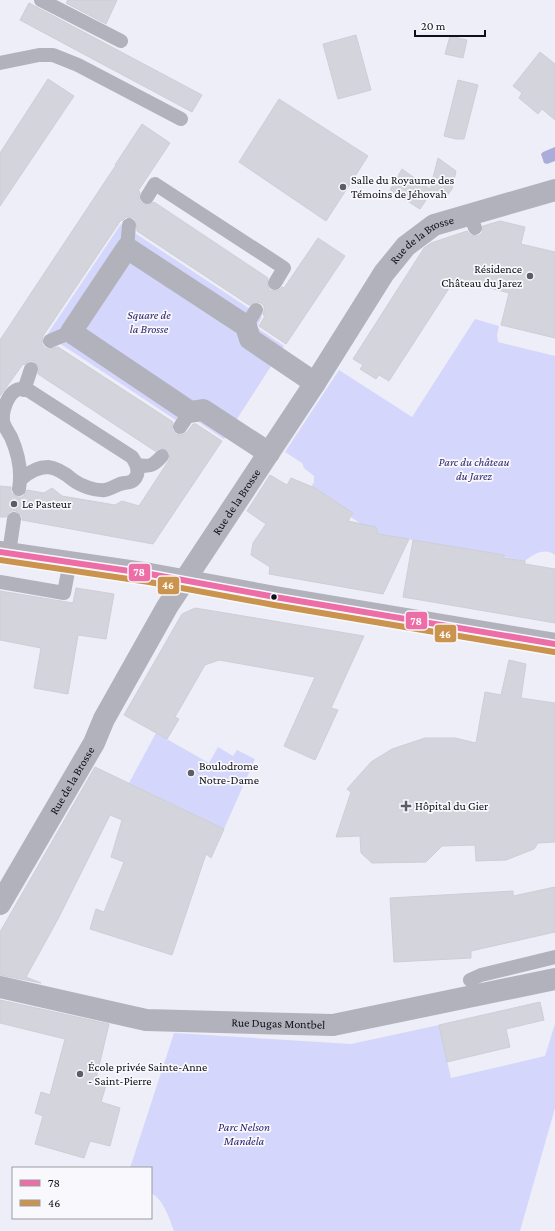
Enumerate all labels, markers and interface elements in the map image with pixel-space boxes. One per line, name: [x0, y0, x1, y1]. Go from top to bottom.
scale bar: [415, 12, 485, 38]
text: 20 m: [421, 19, 446, 33]
place label: Salle du Royaume des Témoins de Jéhovah: [351, 173, 454, 201]
marker: Salle du Royaume des Témoins de Jéhovah: [338, 182, 348, 192]
street label: Rue de la Brosse: [387, 213, 455, 267]
place label: Résidence Château du Jarez: [441, 262, 522, 290]
marker: Résidence Château du Jarez: [525, 271, 535, 281]
park label: Square de la Brosse: [127, 308, 171, 336]
park label: Parc du château du Jarez: [438, 455, 510, 483]
street label: Rue de la Brosse: [210, 466, 263, 538]
place label: Le Pasteur: [22, 497, 72, 511]
marker: Le Pasteur: [9, 499, 19, 509]
line badge: 78: [128, 563, 151, 582]
text: 78: [133, 566, 145, 578]
line badge: 46: [157, 576, 180, 595]
text: 46: [162, 579, 174, 591]
unlabelled marker: [269, 592, 279, 602]
line badge: 78: [405, 611, 428, 630]
text: 78: [410, 615, 422, 627]
line badge: 46: [434, 624, 457, 643]
text: 46: [439, 628, 451, 640]
street label: Rue de la Brosse: [47, 744, 97, 817]
place label: Boulodrome Notre-Dame: [199, 759, 259, 787]
marker: Boulodrome Notre-Dame: [186, 768, 196, 778]
place label: Hôpital du Gier: [415, 799, 489, 813]
marker: Hôpital du Gier: [400, 800, 412, 812]
street label: Rue Dugas Montbel: [231, 1015, 325, 1032]
place label: École privée Sainte-Anne - Saint-Pierre: [88, 1060, 207, 1088]
marker: École privée Sainte-Anne - Saint-Pierre: [75, 1069, 85, 1079]
park label: Parc Nelson Mandela: [218, 1120, 270, 1148]
legend: [12, 1167, 152, 1219]
text: 78: [48, 1176, 60, 1190]
text: 46: [48, 1196, 60, 1210]

